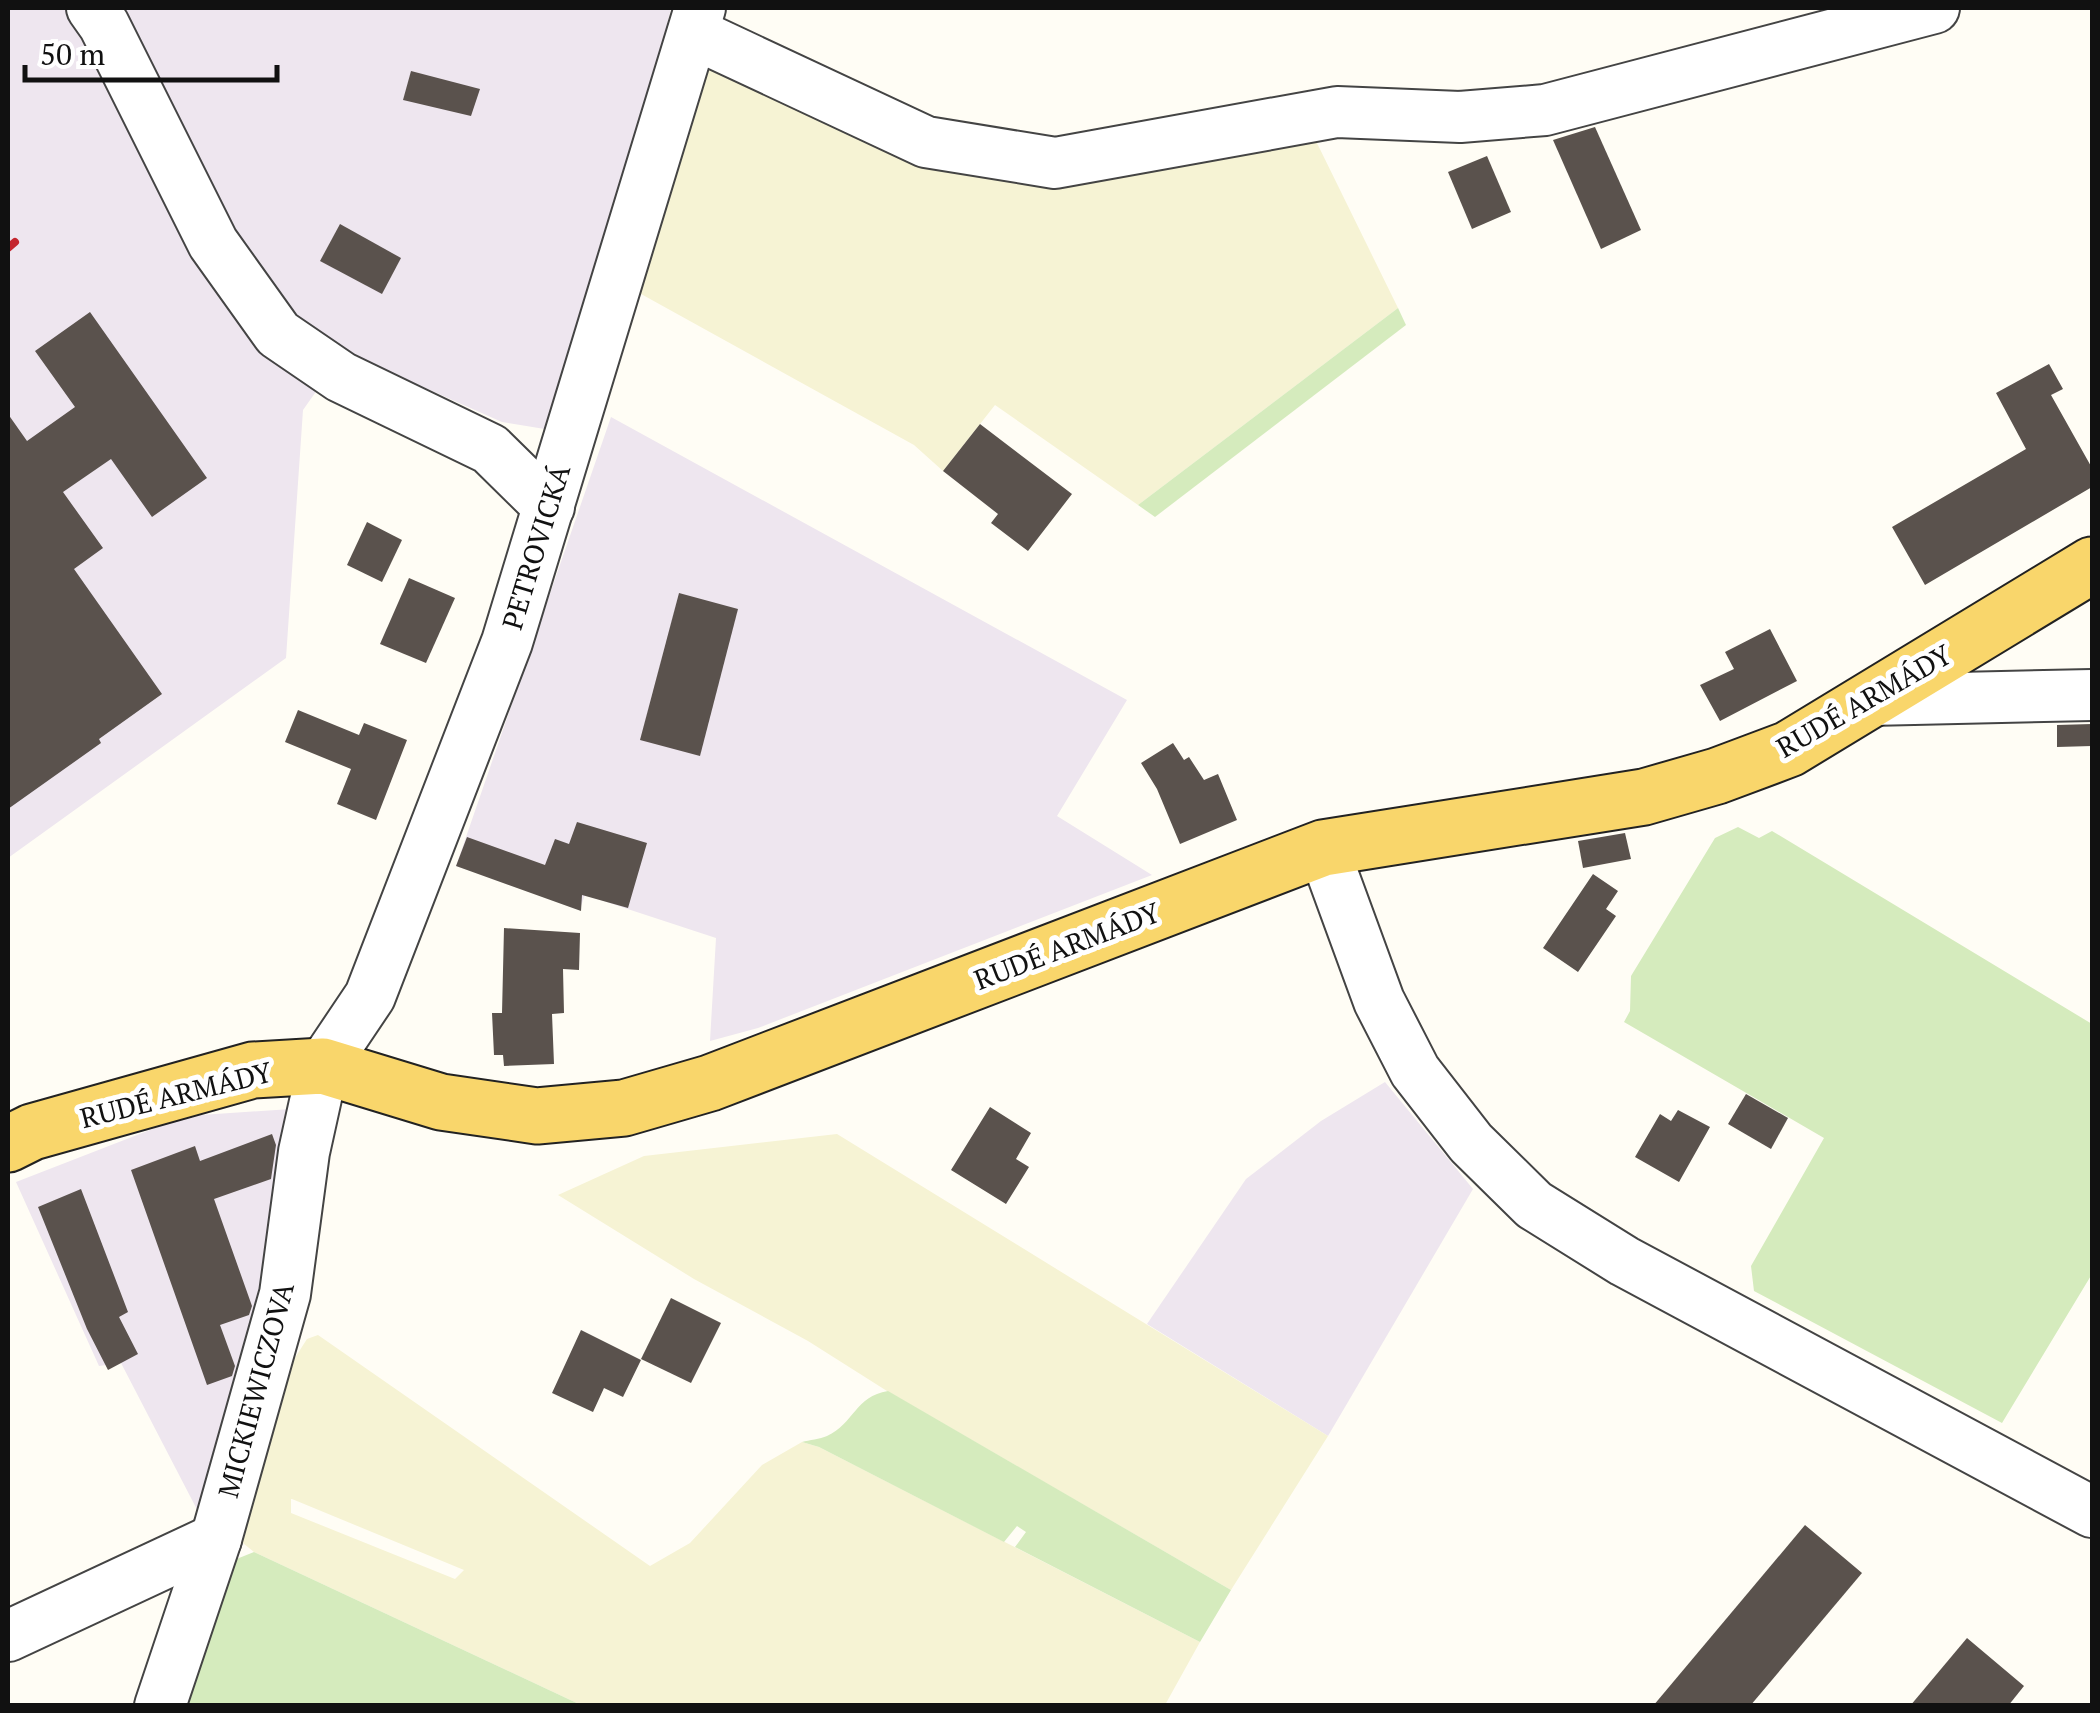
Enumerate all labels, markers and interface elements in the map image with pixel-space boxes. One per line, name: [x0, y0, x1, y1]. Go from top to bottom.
scale bar: [25, 20, 278, 82]
text: 50 m: [40, 34, 105, 74]
street label: PETROVICKÁ: [493, 459, 578, 634]
street label: RUDÉ ARMÁDY: [1770, 635, 1959, 766]
street label: RUDÉ ARMÁDY: [969, 893, 1166, 998]
street label: RUDÉ ARMÁDY: [76, 1053, 276, 1136]
street label: MICKIEWICZOVA: [209, 1277, 302, 1501]

